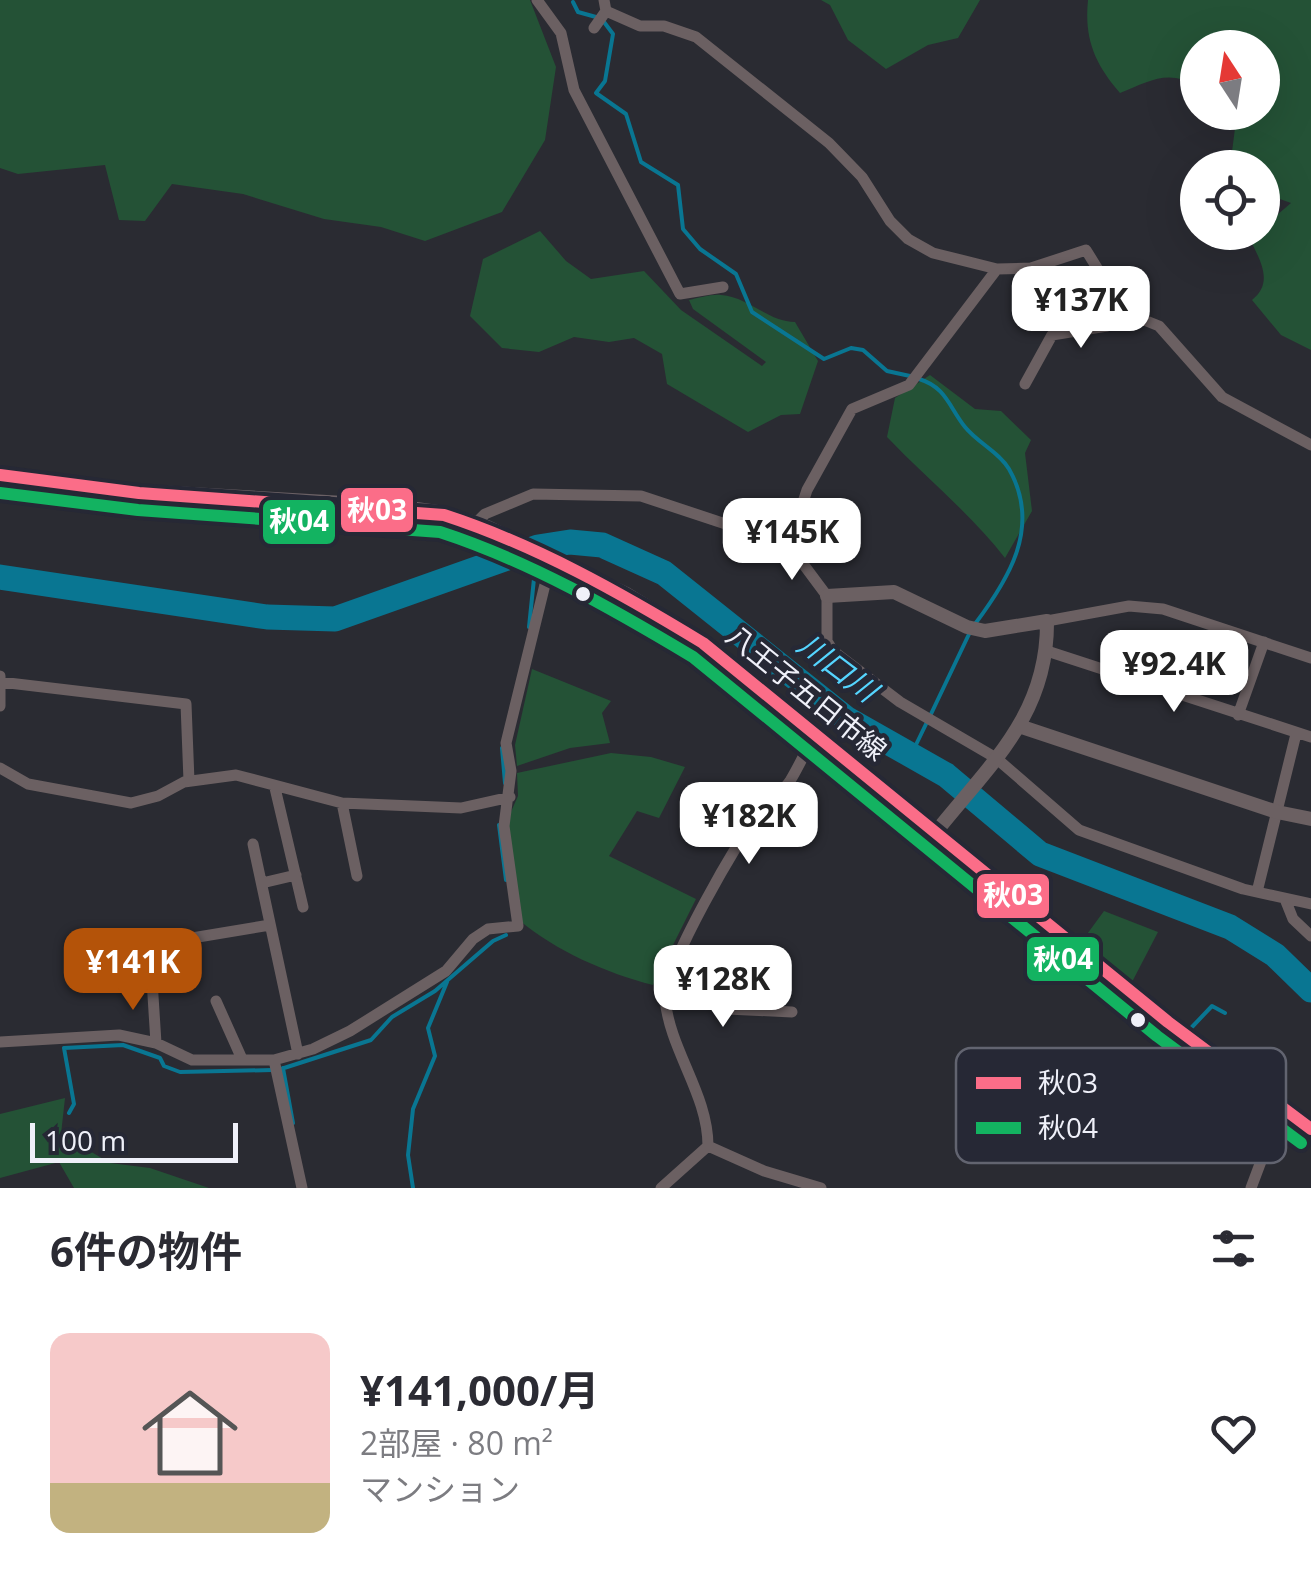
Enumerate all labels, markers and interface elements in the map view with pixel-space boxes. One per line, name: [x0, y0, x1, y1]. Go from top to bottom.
north arrow: [1180, 30, 1280, 130]
map controls: [1180, 30, 1280, 250]
button: locate: [1180, 150, 1280, 250]
pin: ¥137K: [1011, 266, 1151, 351]
text: ¥137K: [1034, 277, 1128, 320]
line badge: 秋03: [339, 486, 415, 534]
text: 秋03: [347, 490, 407, 528]
line badge: 秋04: [261, 498, 337, 546]
pin: ¥145K: [722, 498, 862, 583]
text: 秋04: [269, 501, 329, 539]
text: ¥145K: [745, 509, 839, 552]
unlabelled marker: [573, 584, 593, 604]
street label: 八王子五日市線: [719, 616, 895, 768]
water label: 川口川: [790, 624, 889, 712]
pin: ¥92.4K: [1093, 630, 1255, 715]
text: ¥92.4K: [1122, 641, 1226, 684]
pin: ¥182K: [679, 782, 819, 867]
text: ¥182K: [702, 793, 796, 836]
line badge: 秋03: [975, 872, 1051, 920]
text: 秋03: [983, 875, 1043, 913]
pin: ¥141K: [63, 928, 203, 1013]
line badge: 秋04: [1025, 935, 1101, 983]
text: ¥141K: [86, 939, 180, 982]
text: 秋04: [1033, 939, 1093, 977]
pin: ¥128K: [653, 945, 793, 1030]
text: ¥128K: [676, 956, 770, 999]
unlabelled marker: [1128, 1010, 1148, 1030]
legend: [956, 1048, 1286, 1163]
text: 秋03: [1038, 1063, 1098, 1101]
text: 秋04: [1038, 1108, 1098, 1146]
scale bar: [30, 1118, 238, 1162]
text: 100 m: [45, 1121, 126, 1159]
icon: filters: [1206, 1221, 1261, 1276]
text: 6件の物件: [50, 1222, 242, 1279]
text: ¥141,000/月: [360, 1361, 599, 1418]
icon: home: [130, 1373, 250, 1493]
icon: heart: [1206, 1406, 1261, 1461]
text: 2部屋 · 80 m²: [360, 1421, 553, 1464]
text: マンション: [360, 1467, 520, 1510]

